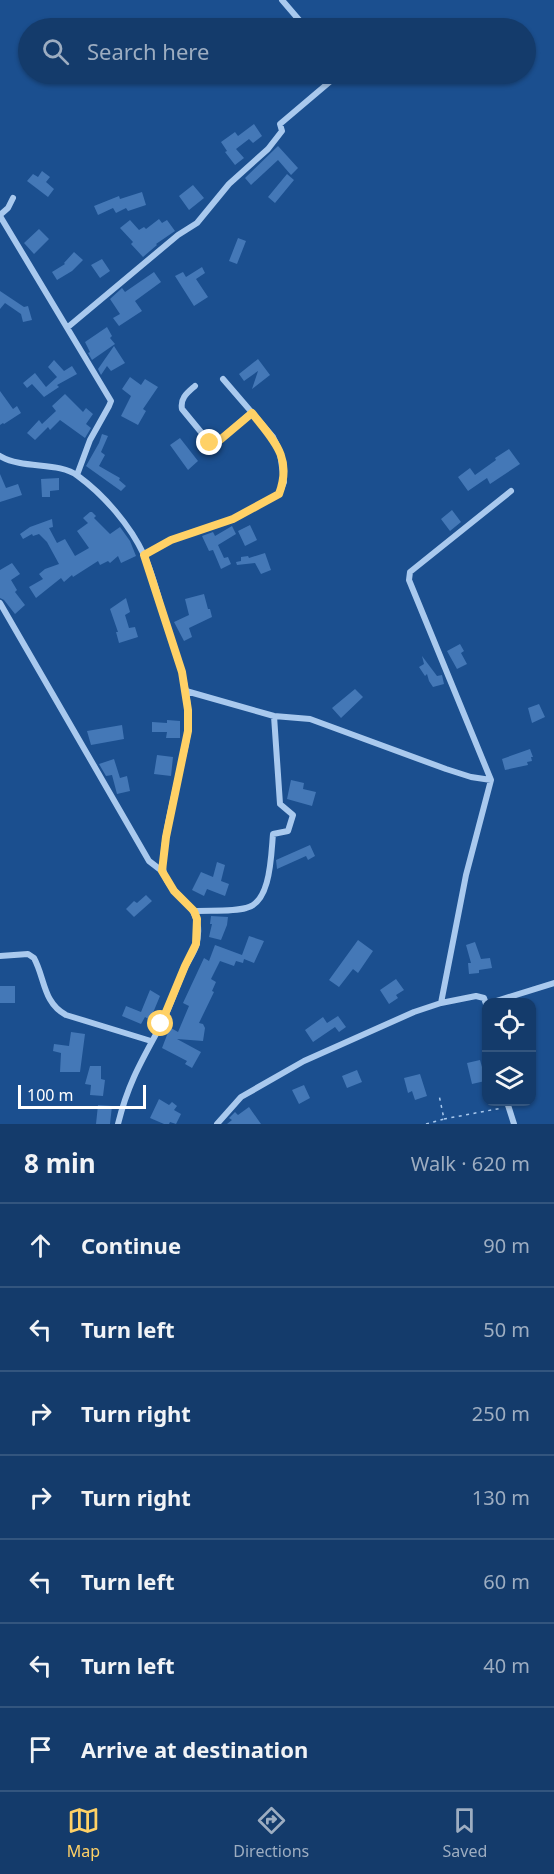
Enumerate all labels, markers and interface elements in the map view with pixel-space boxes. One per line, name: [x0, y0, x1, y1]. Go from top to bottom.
search box: [18, 18, 536, 84]
icon: search: [39, 35, 72, 68]
text: Search here: [87, 36, 209, 66]
route end: [196, 429, 222, 455]
map controls: [482, 998, 536, 1106]
button: locate: [482, 998, 536, 1052]
route start: [147, 1010, 173, 1036]
button: layers: [482, 1052, 536, 1106]
scale bar: [18, 1082, 146, 1110]
text: 100 m: [27, 1084, 74, 1106]
text: 8 min: [24, 1145, 96, 1181]
text: Walk · 620 m: [411, 1150, 530, 1177]
icon: ahead: [24, 1229, 57, 1262]
text: Continue: [81, 1230, 181, 1260]
text: 90 m: [483, 1232, 530, 1259]
icon: left: [24, 1313, 57, 1346]
text: Turn left: [81, 1314, 175, 1344]
text: 50 m: [483, 1316, 530, 1343]
icon: right: [24, 1397, 57, 1430]
text: Turn right: [81, 1398, 191, 1428]
text: 250 m: [472, 1400, 530, 1427]
icon: right: [24, 1481, 57, 1514]
text: Turn right: [81, 1482, 191, 1512]
text: 130 m: [472, 1484, 530, 1511]
icon: left: [24, 1565, 57, 1598]
text: Turn left: [81, 1566, 175, 1596]
text: 60 m: [483, 1568, 530, 1595]
icon: left: [24, 1649, 57, 1682]
text: Turn left: [81, 1650, 175, 1680]
text: 40 m: [483, 1652, 530, 1679]
icon: arrive: [24, 1733, 57, 1766]
text: Arrive at destination: [81, 1734, 308, 1764]
tab: Map: [67, 1804, 100, 1862]
tab: Directions: [233, 1804, 309, 1862]
tab: Saved: [443, 1804, 487, 1862]

